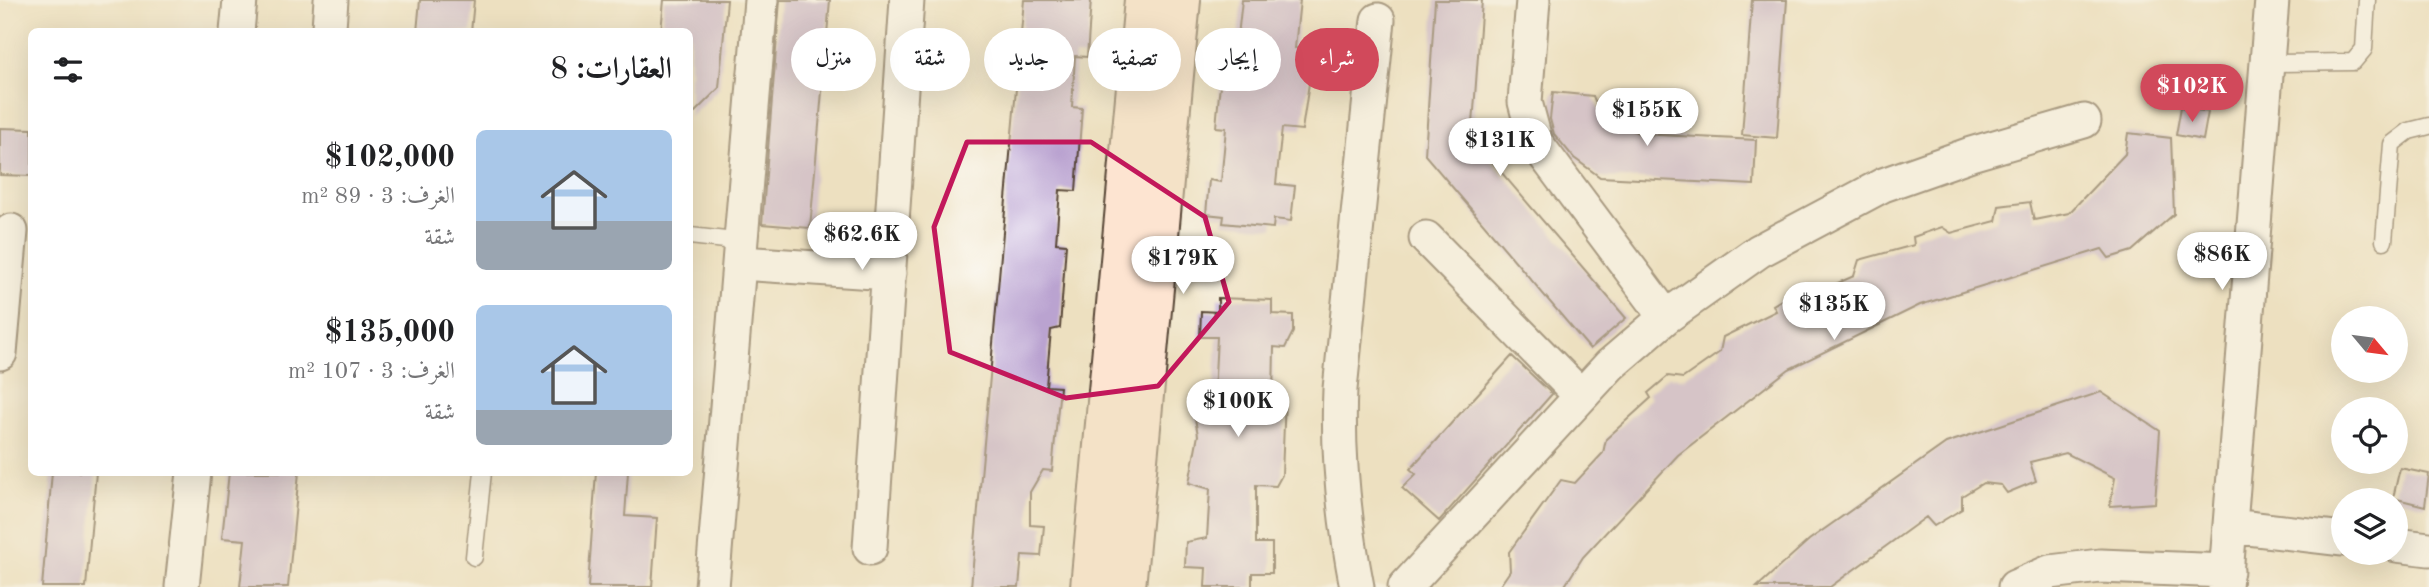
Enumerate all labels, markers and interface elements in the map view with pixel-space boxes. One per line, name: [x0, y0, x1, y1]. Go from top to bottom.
chip: منزل: [791, 28, 876, 91]
chip: شقة: [890, 28, 970, 91]
chip: جديد: [984, 28, 1074, 91]
chip: تصفية: [1088, 28, 1181, 91]
chip: إيجار: [1195, 28, 1281, 91]
chip: شراء: [1295, 28, 1379, 91]
icon: filters: [49, 51, 87, 89]
text: العقارات: 8: [551, 55, 672, 85]
pin: $102K: [2143, 64, 2241, 124]
text: $102K: [2156, 75, 2228, 98]
pin: $155K: [1598, 88, 1696, 148]
text: $155K: [1611, 99, 1683, 122]
pin: $131K: [1451, 118, 1549, 178]
text: $131K: [1464, 129, 1536, 152]
text: $102,000: [325, 143, 455, 173]
icon: home: [532, 158, 616, 242]
text: الغرف: 3 · 89 m²: [301, 185, 455, 208]
pin: $62.6K: [805, 212, 919, 272]
text: $62.6K: [823, 223, 901, 246]
text: شقة: [425, 226, 455, 249]
pin: $86K: [2181, 232, 2263, 292]
pin: $179K: [1134, 236, 1232, 296]
text: $86K: [2193, 243, 2251, 266]
text: $179K: [1147, 247, 1219, 270]
pin: $135K: [1785, 282, 1883, 342]
text: $135K: [1798, 293, 1870, 316]
north arrow: [2331, 306, 2408, 383]
map controls: [2331, 306, 2408, 565]
text: $135,000: [325, 318, 455, 348]
icon: home: [532, 333, 616, 417]
text: الغرف: 3 · 107 m²: [288, 360, 455, 383]
pin: $100K: [1189, 380, 1287, 439]
text: $100K: [1202, 390, 1274, 413]
button: locate: [2331, 397, 2408, 474]
text: شقة: [425, 401, 455, 424]
button: layers: [2331, 488, 2408, 565]

